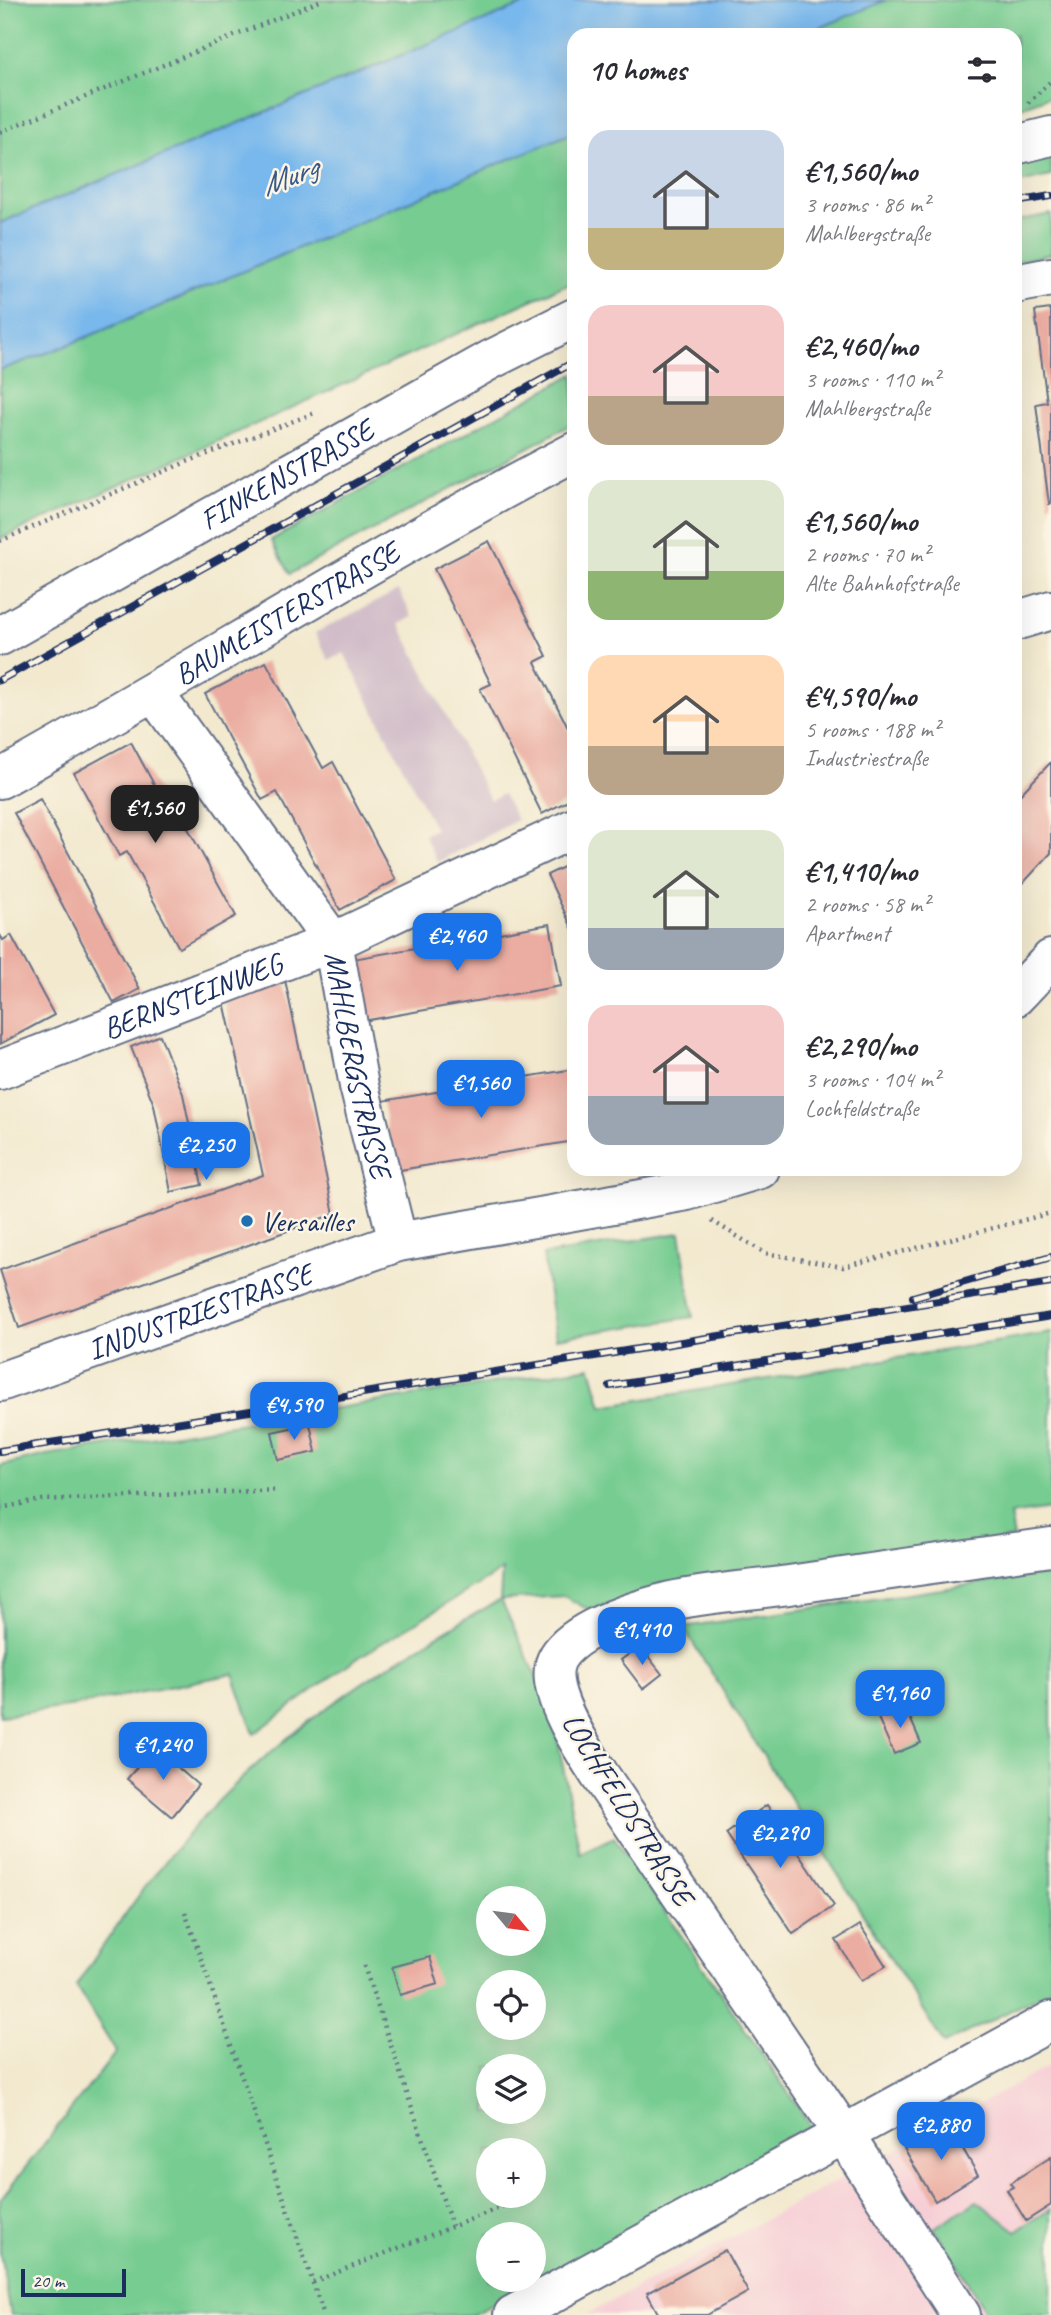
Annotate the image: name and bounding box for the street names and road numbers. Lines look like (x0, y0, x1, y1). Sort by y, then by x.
street label: FINKENSTRASSE (193, 409, 384, 538)
street label: BAUMEISTERSTRASSE (167, 531, 409, 694)
street label: BERNSTEINWEG (97, 943, 290, 1048)
street label: MAHLBERGSTRASSE (316, 949, 401, 1186)
street label: INDUSTRIESTRASSE (83, 1254, 321, 1369)
street label: LOCHFELDSTRASSE (554, 1706, 705, 1916)

